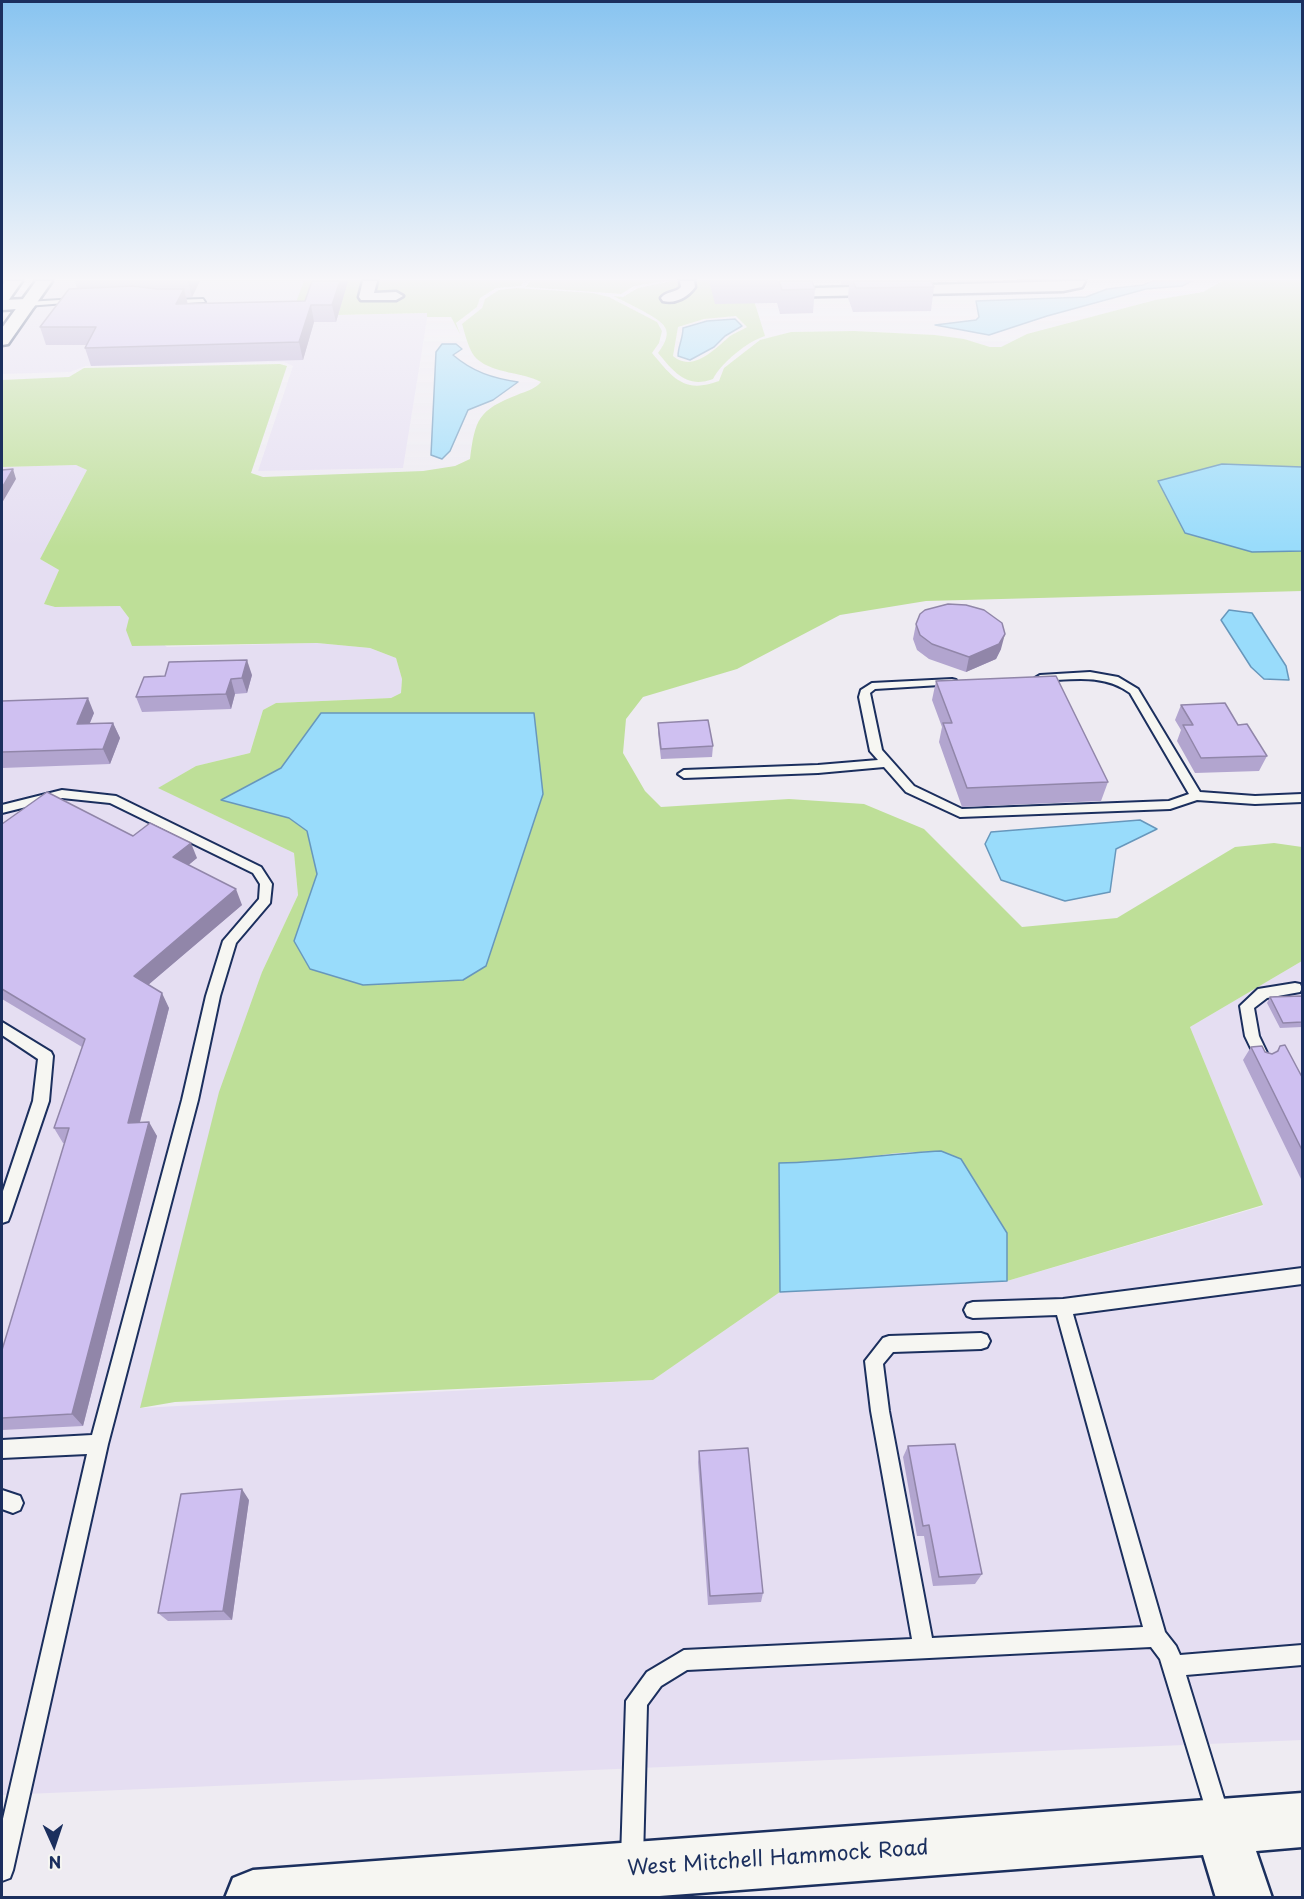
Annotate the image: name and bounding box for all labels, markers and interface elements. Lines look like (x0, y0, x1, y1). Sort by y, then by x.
north arrow (24, 1815, 84, 1875)
street label: West Mitchell Hammock Road (626, 1836, 930, 1882)
text: N (48, 1851, 62, 1875)

